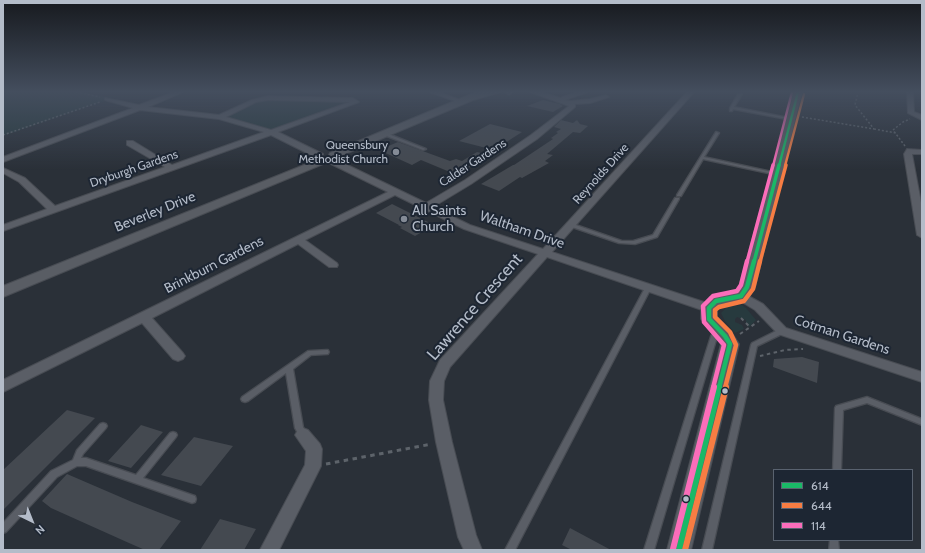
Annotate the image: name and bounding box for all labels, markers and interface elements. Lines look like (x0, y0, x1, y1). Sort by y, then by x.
street label: Calder Gardens (437, 136, 509, 190)
place label: Queensbury Methodist Church (298, 138, 388, 166)
street label: Reynolds Drive (570, 141, 632, 207)
street label: Dryburgh Gardens (88, 147, 180, 191)
marker: Queensbury Methodist Church (391, 147, 401, 157)
street label: Beverley Drive (112, 188, 198, 236)
place label: All Saints Church (412, 203, 466, 236)
street label: Waltham Drive (477, 208, 567, 252)
marker: All Saints Church (399, 214, 409, 224)
street label: Brinkburn Gardens (162, 233, 266, 297)
street label: Lawrence Crescent (423, 249, 527, 365)
street label: Cotman Gardens (792, 312, 892, 358)
unlabelled marker (720, 386, 730, 396)
legend (773, 469, 913, 541)
text: 614 (811, 478, 829, 493)
unlabelled marker (681, 494, 691, 504)
text: 644 (811, 498, 832, 513)
north arrow (12, 501, 52, 541)
text: 114 (811, 518, 826, 533)
text: N (33, 522, 48, 538)

